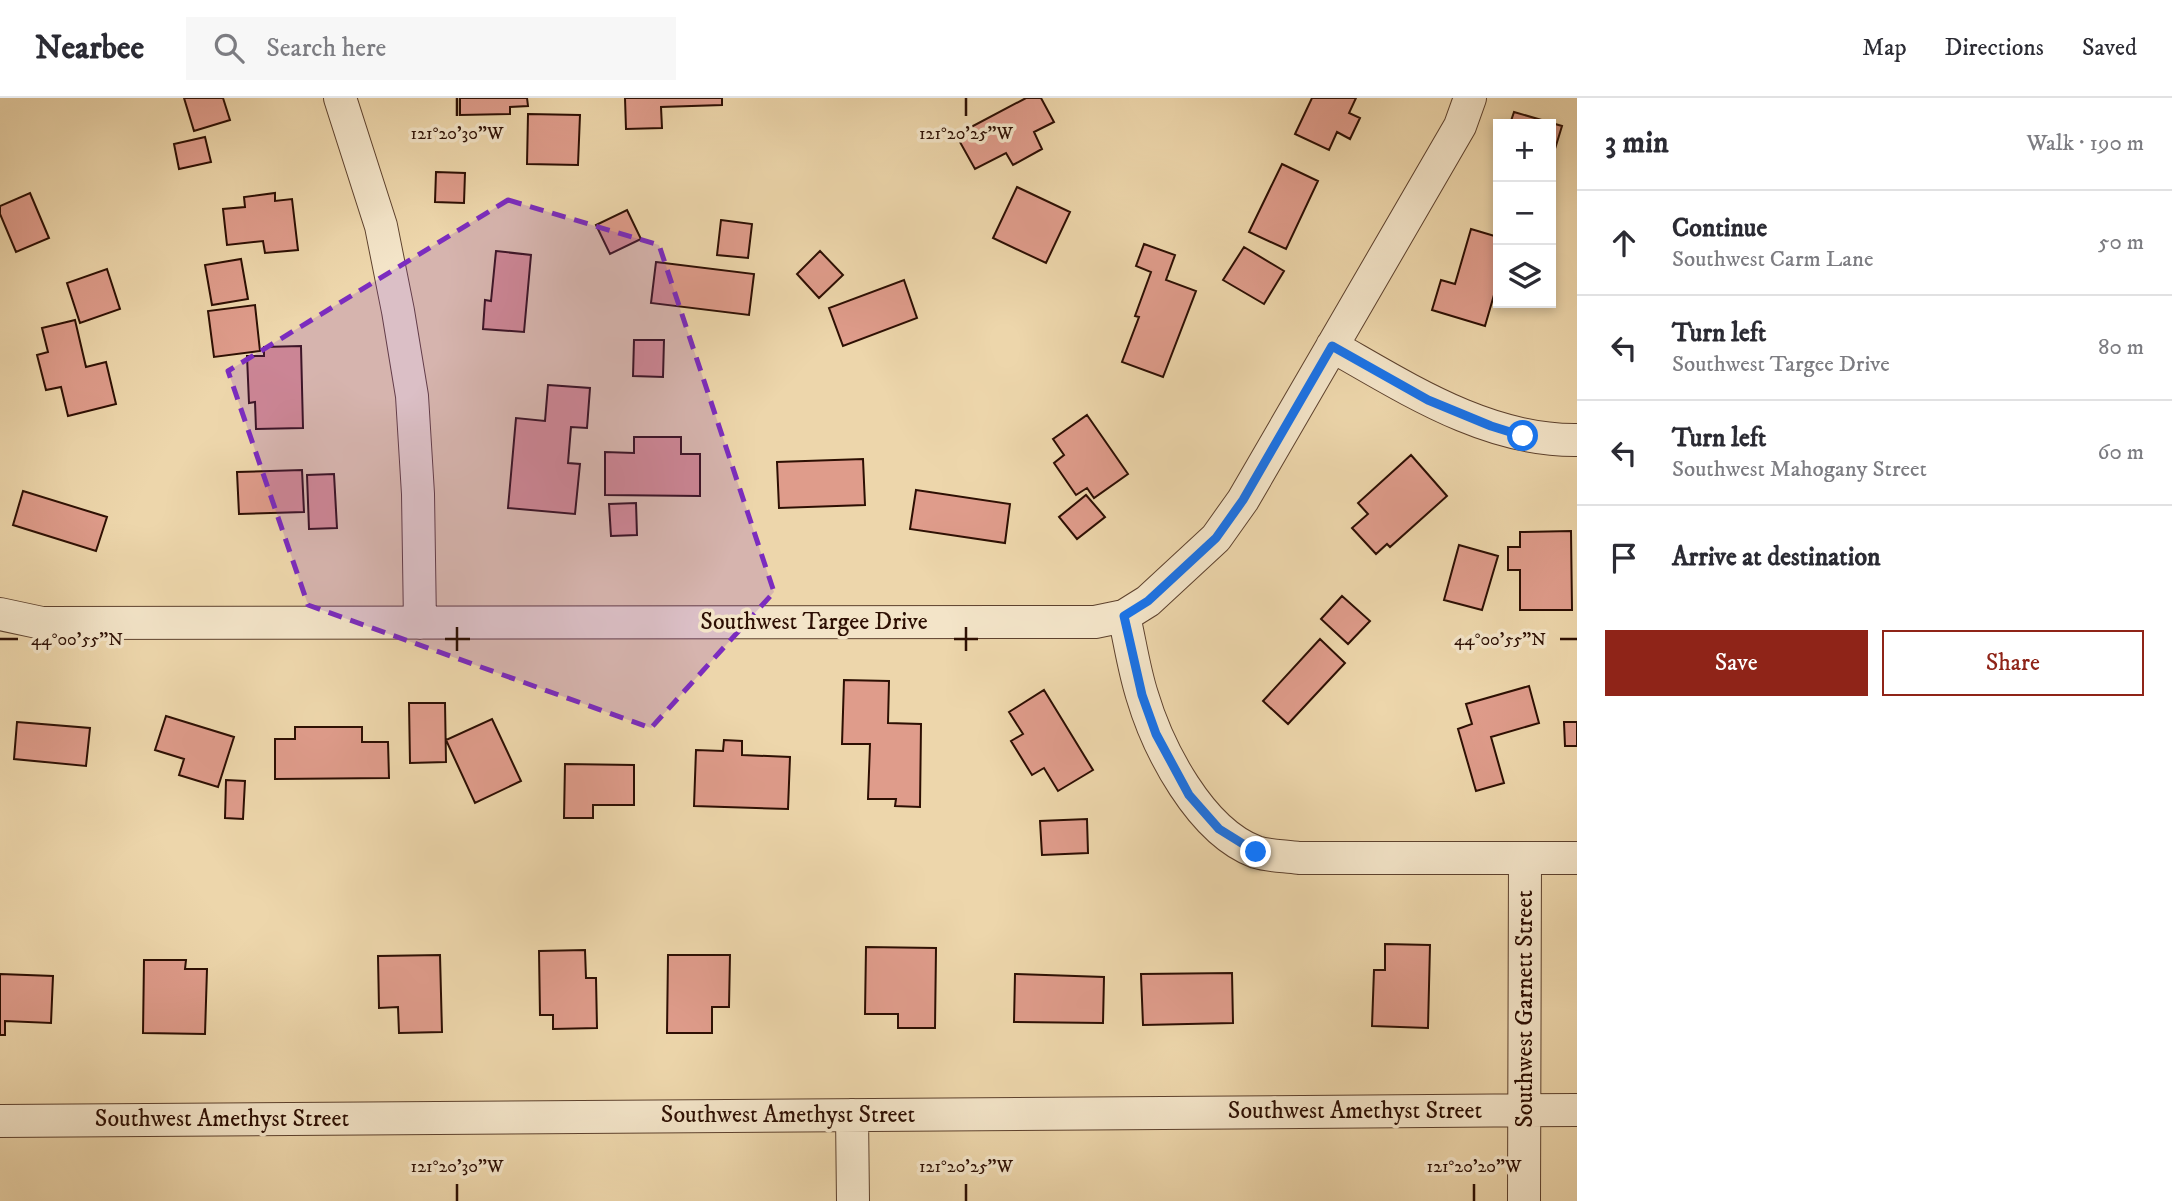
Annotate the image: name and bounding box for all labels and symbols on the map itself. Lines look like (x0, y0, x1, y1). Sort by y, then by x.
text: 121°20'30"W (411, 123, 504, 145)
text: 121°20'25"W (919, 123, 1014, 145)
route start (1507, 420, 1538, 451)
street label: Southwest Targee Drive (700, 607, 928, 637)
text: 44°00'55"N (31, 629, 123, 651)
text: 44°00'55"N (1454, 629, 1546, 651)
route end (1240, 836, 1271, 867)
street label: Southwest Garnett Street (1510, 890, 1540, 1128)
street label: Southwest Amethyst Street (1228, 1096, 1482, 1126)
street label: Southwest Amethyst Street (661, 1100, 915, 1130)
street label: Southwest Amethyst Street (95, 1104, 349, 1134)
text: 121°20'30"W (411, 1156, 504, 1178)
text: 121°20'25"W (919, 1156, 1014, 1178)
text: 121°20'20"W (1427, 1156, 1522, 1178)

